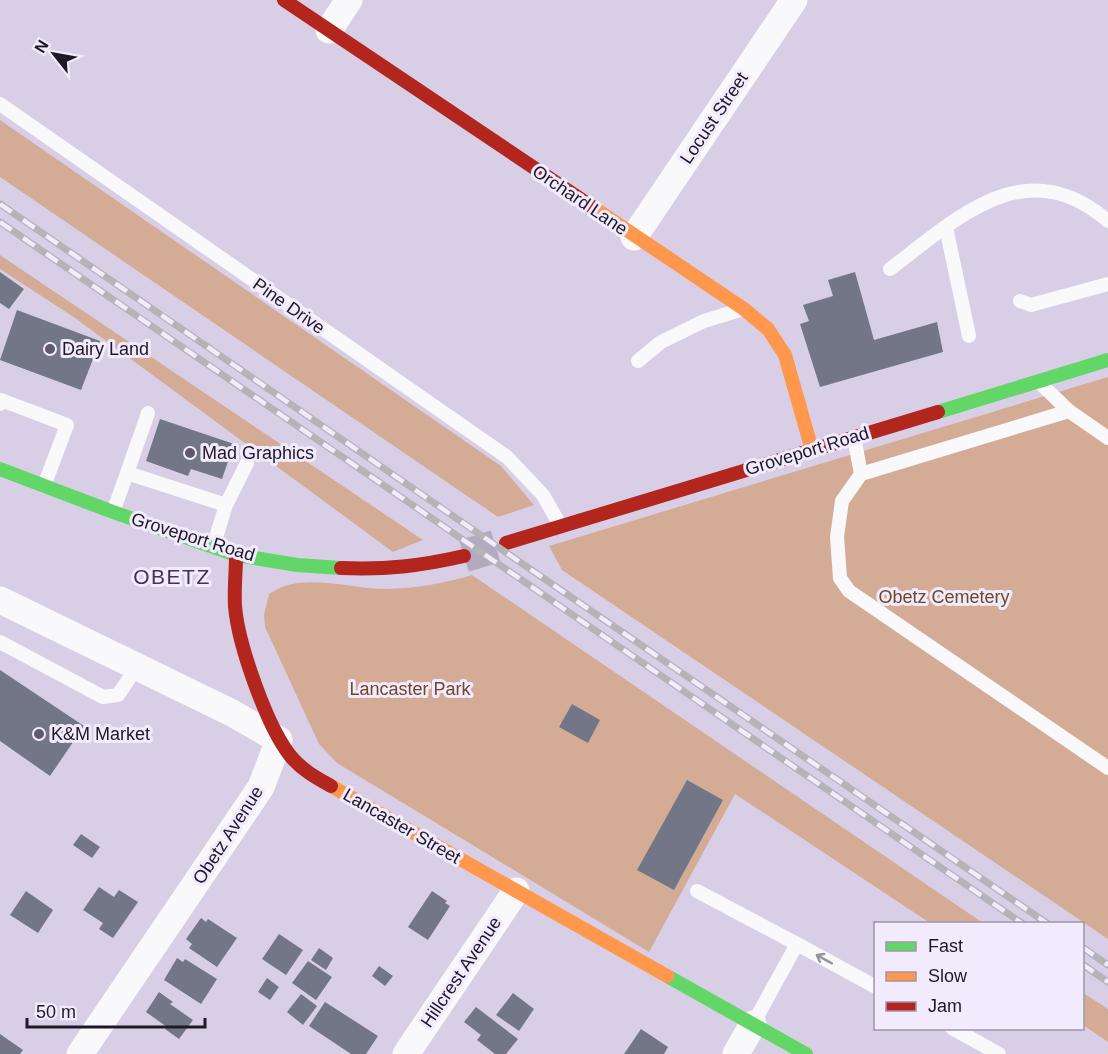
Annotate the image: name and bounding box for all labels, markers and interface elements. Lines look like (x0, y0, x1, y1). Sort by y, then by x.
north arrow (24, 24, 84, 84)
text: N (31, 37, 52, 56)
street label: Locust Street (676, 68, 752, 168)
street label: Orchard Lane (529, 161, 631, 239)
street label: Pine Drive (249, 274, 329, 338)
place label: Dairy Land (62, 339, 149, 359)
marker: Dairy Land (43, 342, 57, 356)
street label: Groveport Road (743, 423, 871, 479)
place label: Mad Graphics (202, 443, 314, 463)
marker: Mad Graphics (183, 446, 197, 460)
street label: Groveport Road (129, 509, 257, 565)
district label: OBETZ (133, 565, 211, 588)
park label: Obetz Cemetery (878, 587, 1010, 607)
park label: Lancaster Park (349, 679, 472, 699)
place label: K&M Market (51, 724, 150, 744)
marker: K&M Market (32, 727, 46, 741)
street label: Obetz Avenue (189, 782, 267, 888)
street label: Lancaster Street (340, 784, 464, 868)
street label: Hillcrest Avenue (417, 913, 505, 1031)
legend (874, 922, 1084, 1030)
text: Fast (928, 936, 963, 956)
one-way arrow (816, 953, 833, 965)
text: Slow (928, 966, 968, 986)
scale bar (27, 991, 206, 1029)
text: Jam (928, 996, 962, 1016)
text: 50 m (36, 1002, 76, 1022)

